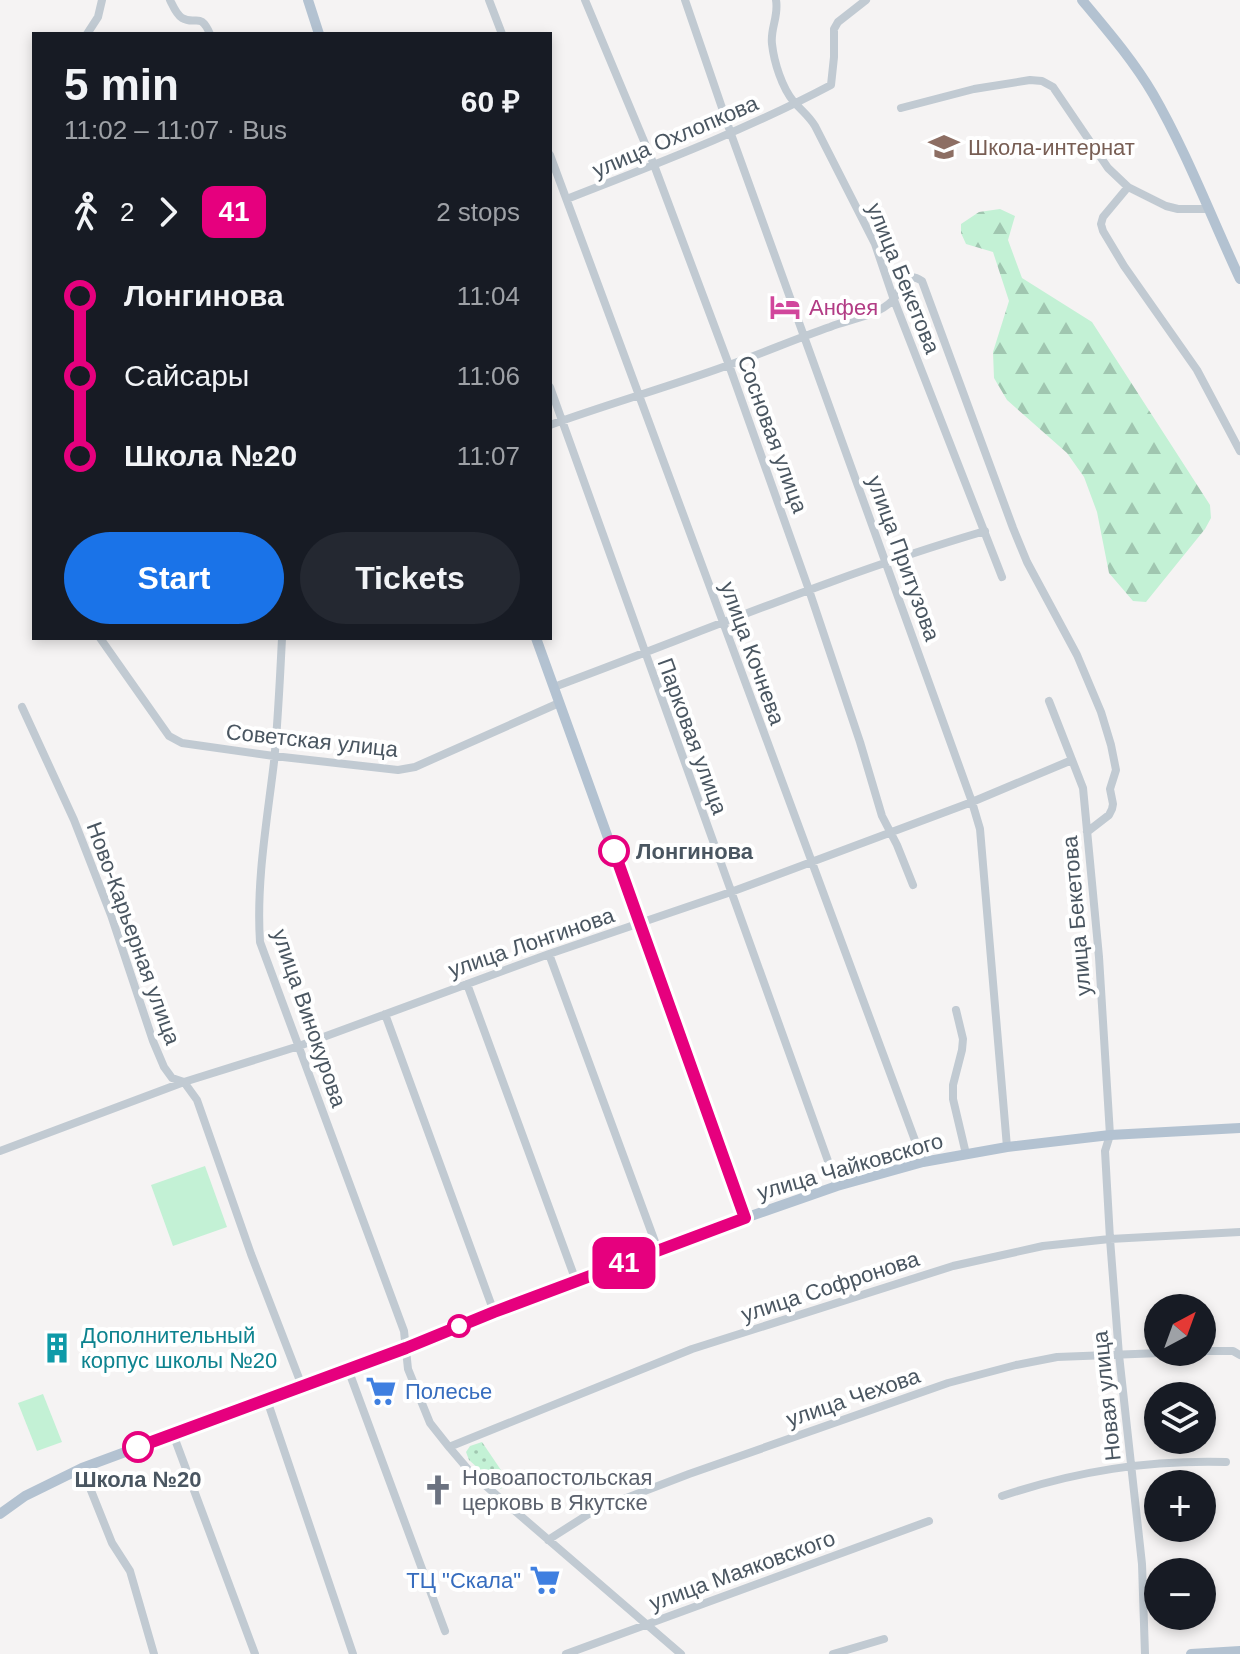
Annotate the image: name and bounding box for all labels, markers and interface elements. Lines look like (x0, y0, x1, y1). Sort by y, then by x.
text: 5 min (64, 60, 179, 109)
text: 60 ₽ (461, 85, 520, 118)
street label: улица Охлопкова (589, 90, 762, 183)
text: 11:02 – 11:07 · Bus (64, 115, 287, 145)
school or university icon: Школа-интернат (927, 130, 961, 164)
place label: Школа-интернат (968, 135, 1135, 160)
icon: walk (64, 190, 108, 234)
icon: forward (146, 190, 190, 234)
text: 41 (218, 196, 250, 227)
text: 2 (120, 197, 134, 227)
text: 2 stops (436, 197, 520, 227)
street label: улица Бекетова (862, 199, 945, 358)
text: Лонгинова (124, 279, 284, 312)
text: 11:04 (457, 281, 520, 311)
hotel icon: Анфея (768, 290, 802, 324)
place label: Анфея (809, 295, 878, 320)
street label: Сосновая улица (732, 352, 813, 517)
text: Сайсары (124, 359, 249, 392)
text: 11:06 (457, 361, 520, 391)
text: Школа №20 (124, 439, 297, 472)
text: 11:07 (457, 441, 520, 471)
street label: улица Притузова (862, 472, 945, 645)
button: Start (64, 532, 284, 624)
button: Tickets (300, 532, 520, 624)
street label: улица Кочнева (715, 578, 790, 729)
street label: Парковая улица (653, 655, 733, 818)
street label: Советская улица (225, 719, 400, 762)
street label: Ново-Карьерная улица (82, 818, 186, 1049)
street label: улица Бекетова (1057, 834, 1096, 997)
marker: Лонгинова (599, 836, 629, 866)
place label: Лонгинова (636, 839, 754, 864)
street label: улица Лонгинова (445, 902, 618, 983)
street label: улица Винокурова (267, 926, 352, 1111)
street label: улица Чайковского (754, 1128, 946, 1205)
line badge: 41 (588, 1237, 660, 1289)
street label: улица Софронова (738, 1246, 923, 1327)
text: 41 (608, 1247, 640, 1278)
north arrow (1144, 1294, 1216, 1366)
map controls (1144, 1294, 1216, 1630)
unlabelled marker (448, 1315, 470, 1337)
place label: Дополнительный корпус школы №20 (81, 1323, 277, 1373)
street label: Новая улица (1087, 1329, 1126, 1462)
building icon: Дополнительный корпус школы №20 (40, 1331, 74, 1365)
street label: улица Чехова (783, 1363, 924, 1432)
supermarket icon: Полесье (364, 1374, 398, 1408)
place label: Полесье (405, 1379, 492, 1404)
button: layers (1144, 1382, 1216, 1454)
marker: Школа №20 (123, 1432, 153, 1462)
place label: Новоапостольская церковь в Якутске (462, 1465, 652, 1515)
place label: Школа №20 (74, 1467, 202, 1492)
button: + (1144, 1470, 1216, 1542)
church icon: Новоапостольская церковь в Якутске (421, 1473, 455, 1507)
street label: улица Маяковского (646, 1525, 838, 1616)
button: − (1144, 1558, 1216, 1630)
supermarket icon: ТЦ "Скала" (528, 1563, 562, 1597)
place label: ТЦ "Скала" (406, 1568, 521, 1593)

